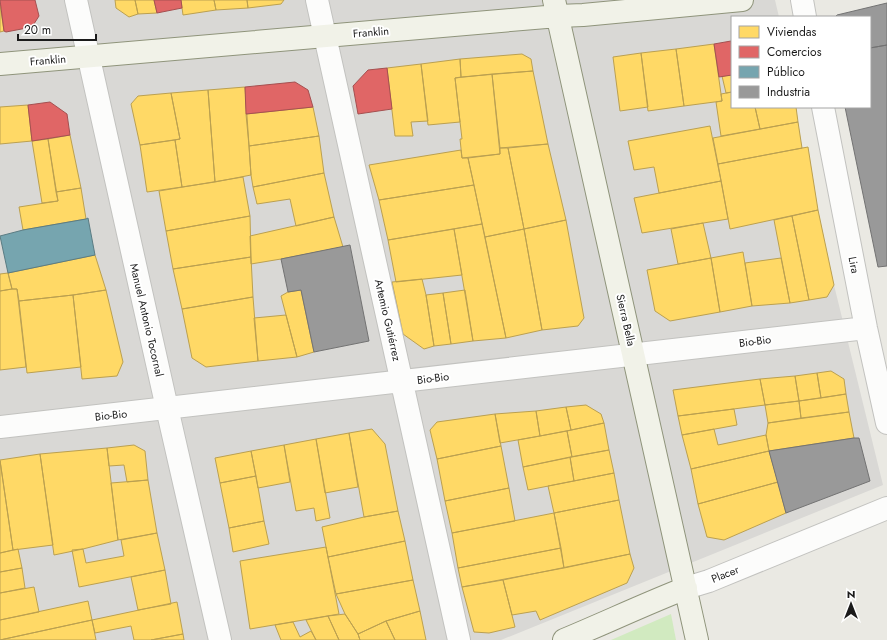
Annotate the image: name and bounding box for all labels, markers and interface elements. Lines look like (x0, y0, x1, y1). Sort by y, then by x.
scale bar (18, 16, 96, 42)
legend (731, 16, 871, 108)
text: 20 m (24, 21, 51, 39)
street label: Franklin (352, 22, 390, 42)
text: Viviendas (767, 23, 817, 41)
text: Comercios (767, 43, 822, 61)
street label: Franklin (29, 50, 67, 70)
text: Público (767, 63, 805, 81)
text: Industria (767, 83, 810, 101)
street label: Lira (845, 255, 863, 275)
street label: Manuel Antonio Tocornal (126, 262, 168, 378)
street label: Artemio Gutiérrez (371, 278, 405, 362)
street label: Sierra Bella (612, 292, 640, 348)
street label: Bio-Bio (738, 331, 772, 351)
street label: Bio-Bio (416, 368, 450, 388)
street label: Bio-Bio (94, 405, 128, 425)
street label: Placer (709, 561, 741, 587)
north arrow (831, 584, 871, 624)
text: N (847, 586, 855, 602)

